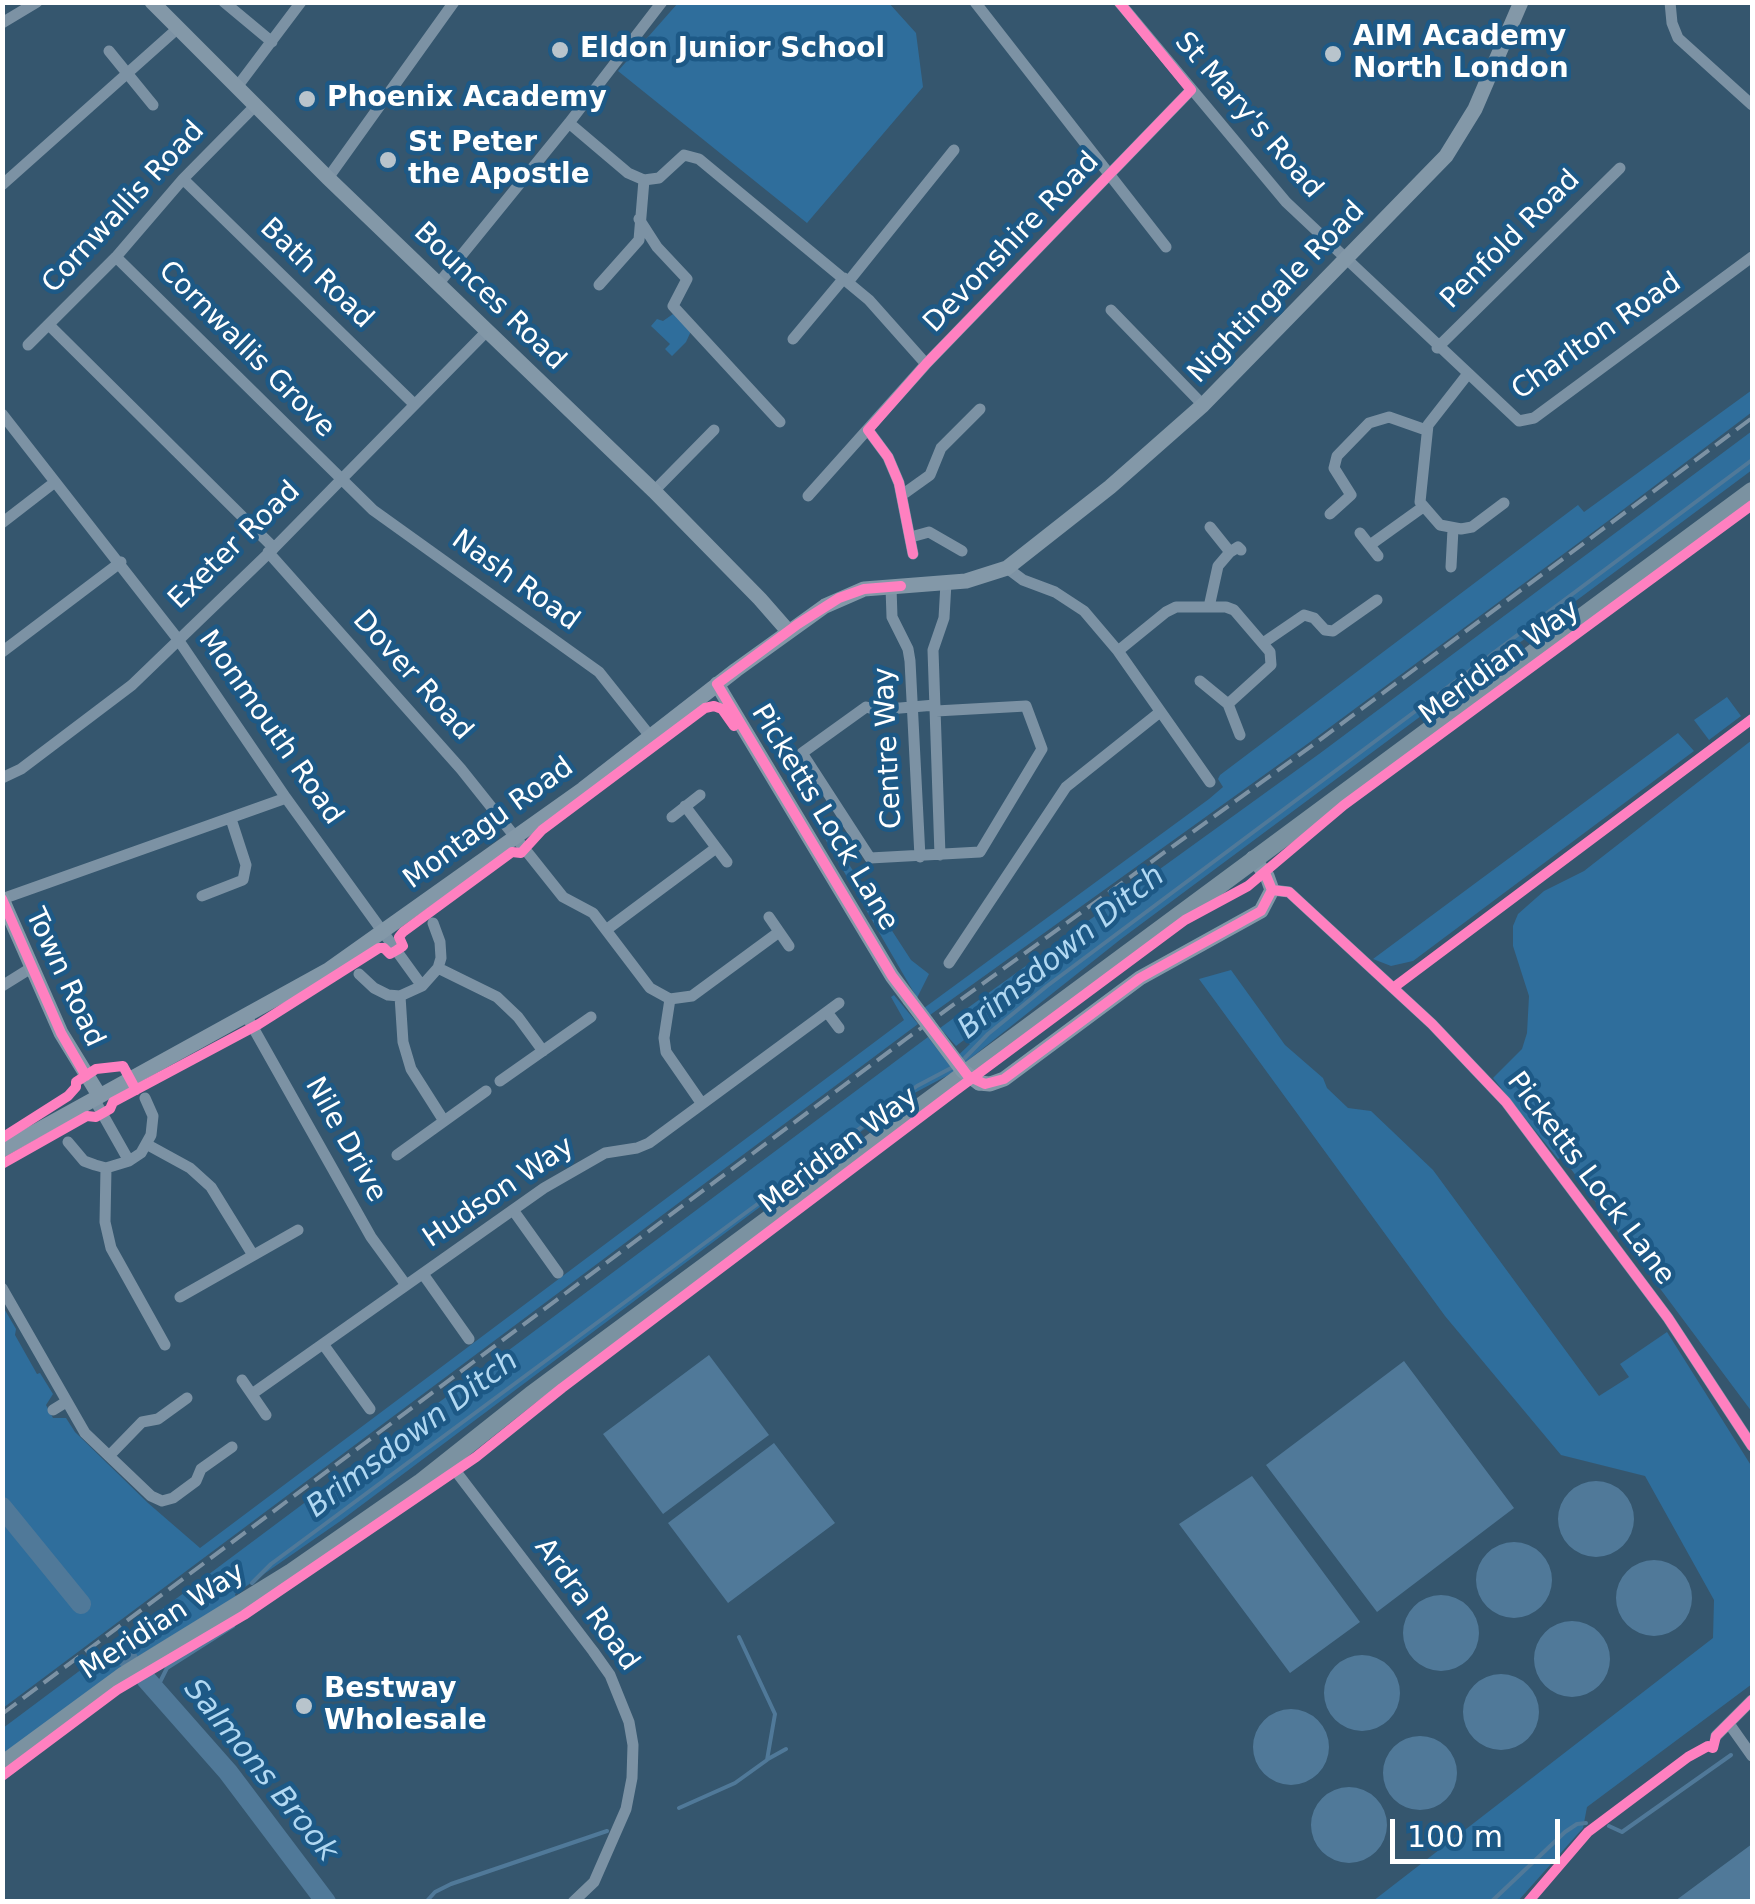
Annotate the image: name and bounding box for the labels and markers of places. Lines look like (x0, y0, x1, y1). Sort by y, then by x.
place label: AIM Academy North London (1353, 21, 1569, 87)
place label: Eldon Junior School (580, 33, 885, 67)
marker: Eldon Junior School (549, 39, 571, 61)
marker: AIM Academy North London (1322, 43, 1344, 65)
place label: Phoenix Academy (327, 82, 607, 116)
marker: Phoenix Academy (296, 88, 318, 110)
place label: St Peter the Apostle (408, 127, 590, 193)
marker: St Peter the Apostle (377, 149, 399, 171)
place label: Bestway Wholesale (324, 1673, 487, 1739)
marker: Bestway Wholesale (293, 1695, 315, 1717)

